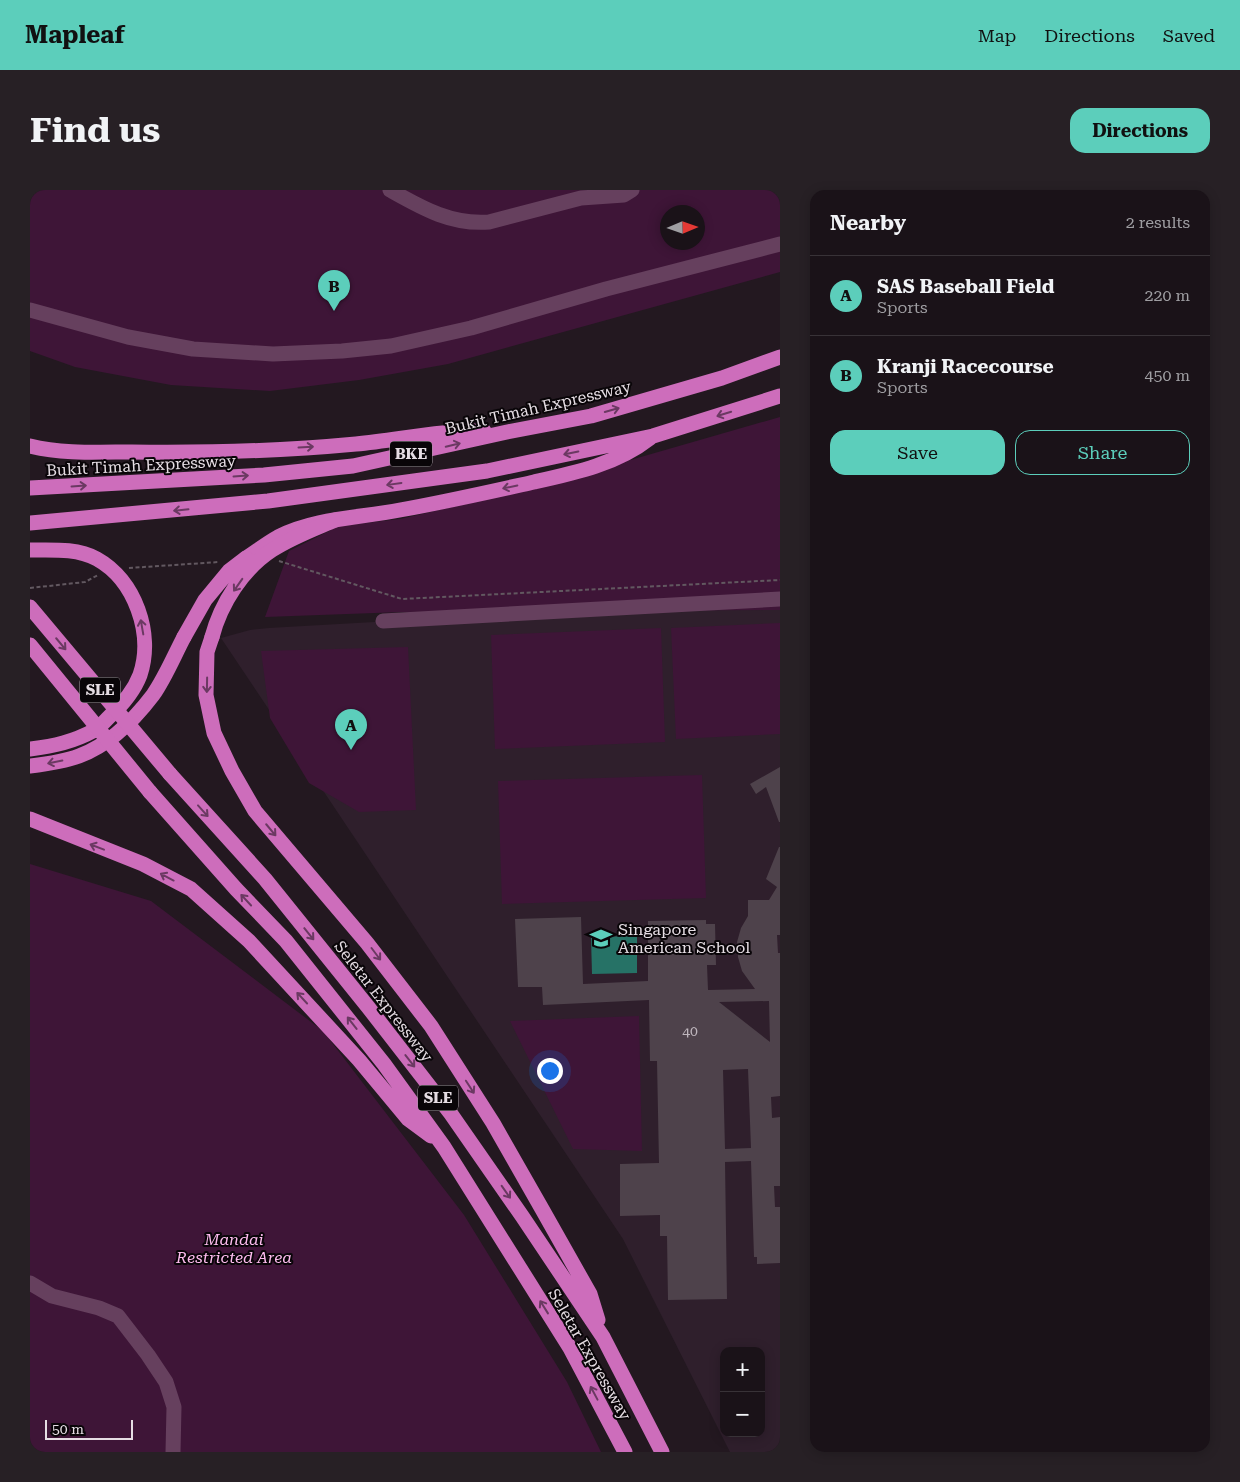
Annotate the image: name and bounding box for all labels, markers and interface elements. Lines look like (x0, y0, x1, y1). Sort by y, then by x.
text: Mapleaf (25, 21, 125, 49)
text: Map (978, 25, 1016, 46)
text: Directions (1044, 25, 1135, 46)
text: Saved (1163, 25, 1215, 46)
button: Directions (1070, 108, 1210, 153)
text: Find us (30, 110, 160, 151)
north arrow (660, 205, 705, 250)
text: Nearby (830, 211, 906, 235)
text: 2 results (1126, 213, 1190, 232)
pin: B (318, 270, 350, 311)
text: SAS Baseball Field (877, 275, 1054, 298)
text: A (840, 286, 852, 305)
text: 220 m (1144, 286, 1190, 305)
text: Sports (877, 298, 928, 317)
text: Kranji Racecourse (877, 355, 1054, 378)
text: B (840, 366, 852, 385)
text: 450 m (1144, 366, 1190, 385)
street label: Bukit Timah Expressway (443, 377, 633, 438)
text: Sports (877, 378, 928, 397)
one-way arrow (603, 404, 619, 414)
one-way arrow (716, 409, 732, 419)
button: Save (830, 430, 1005, 475)
button: Share (1015, 430, 1190, 475)
one-way arrow (445, 440, 461, 449)
road number: BKE (390, 442, 432, 466)
one-way arrow (297, 443, 313, 452)
one-way arrow (564, 449, 580, 458)
street label: Bukit Timah Expressway (46, 451, 237, 480)
one-way arrow (233, 472, 249, 481)
one-way arrow (386, 479, 402, 489)
one-way arrow (70, 482, 86, 491)
one-way arrow (503, 483, 519, 492)
one-way arrow (173, 505, 189, 515)
one-way arrow (233, 577, 243, 591)
one-way arrow (137, 620, 147, 636)
one-way arrow (56, 637, 67, 650)
one-way arrow (202, 676, 211, 692)
road number: SLE (80, 678, 120, 702)
pin: A (335, 709, 367, 750)
one-way arrow (48, 758, 64, 767)
one-way arrow (197, 804, 208, 817)
one-way arrow (266, 823, 277, 836)
one-way arrow (90, 841, 105, 851)
one-way arrow (159, 872, 174, 882)
one-way arrow (240, 893, 252, 906)
place label: Singapore American School (618, 920, 750, 957)
school or university icon: Singapore American School (588, 925, 614, 951)
one-way arrow (303, 927, 314, 940)
street label: Seletar Expressway (330, 937, 437, 1066)
one-way arrow (371, 947, 381, 961)
one-way arrow (296, 992, 308, 1005)
one-way arrow (347, 1016, 357, 1030)
house number: 40 (682, 1023, 698, 1039)
one-way arrow (404, 1054, 415, 1067)
your location (537, 1058, 563, 1084)
one-way arrow (464, 1080, 475, 1094)
road number: SLE (418, 1086, 458, 1110)
one-way arrow (501, 1185, 511, 1199)
park label: Mandai Restricted Area (175, 1230, 292, 1267)
street label: Seletar Expressway (544, 1285, 635, 1424)
one-way arrow (539, 1301, 549, 1315)
map controls (720, 1347, 765, 1437)
button: + (720, 1347, 765, 1392)
one-way arrow (589, 1386, 598, 1401)
button: − (720, 1392, 765, 1437)
scale bar (45, 1417, 132, 1440)
text: 50 m (52, 1421, 84, 1437)

